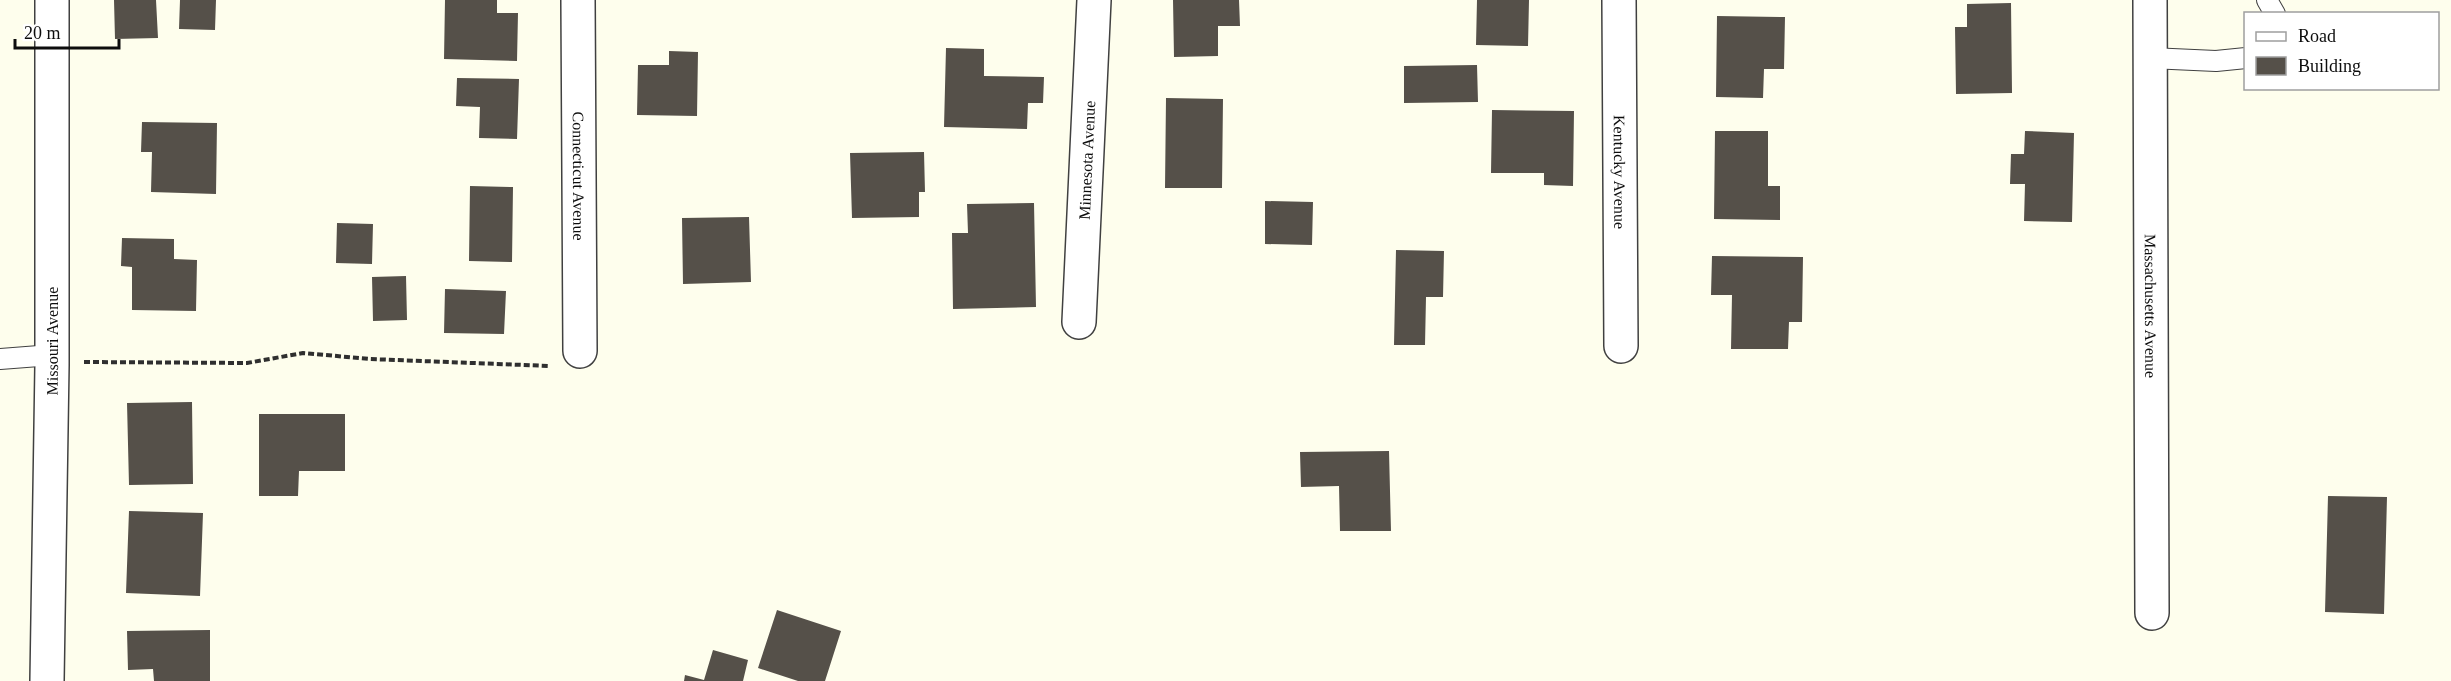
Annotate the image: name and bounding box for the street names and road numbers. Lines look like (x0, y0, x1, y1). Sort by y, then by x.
street label: Minnesota Avenue (1075, 100, 1098, 220)
street label: Connecticut Avenue (570, 111, 588, 241)
street label: Kentucky Avenue (1610, 115, 1629, 229)
street label: Massachusetts Avenue (2142, 234, 2160, 378)
street label: Missouri Avenue (43, 287, 61, 395)

